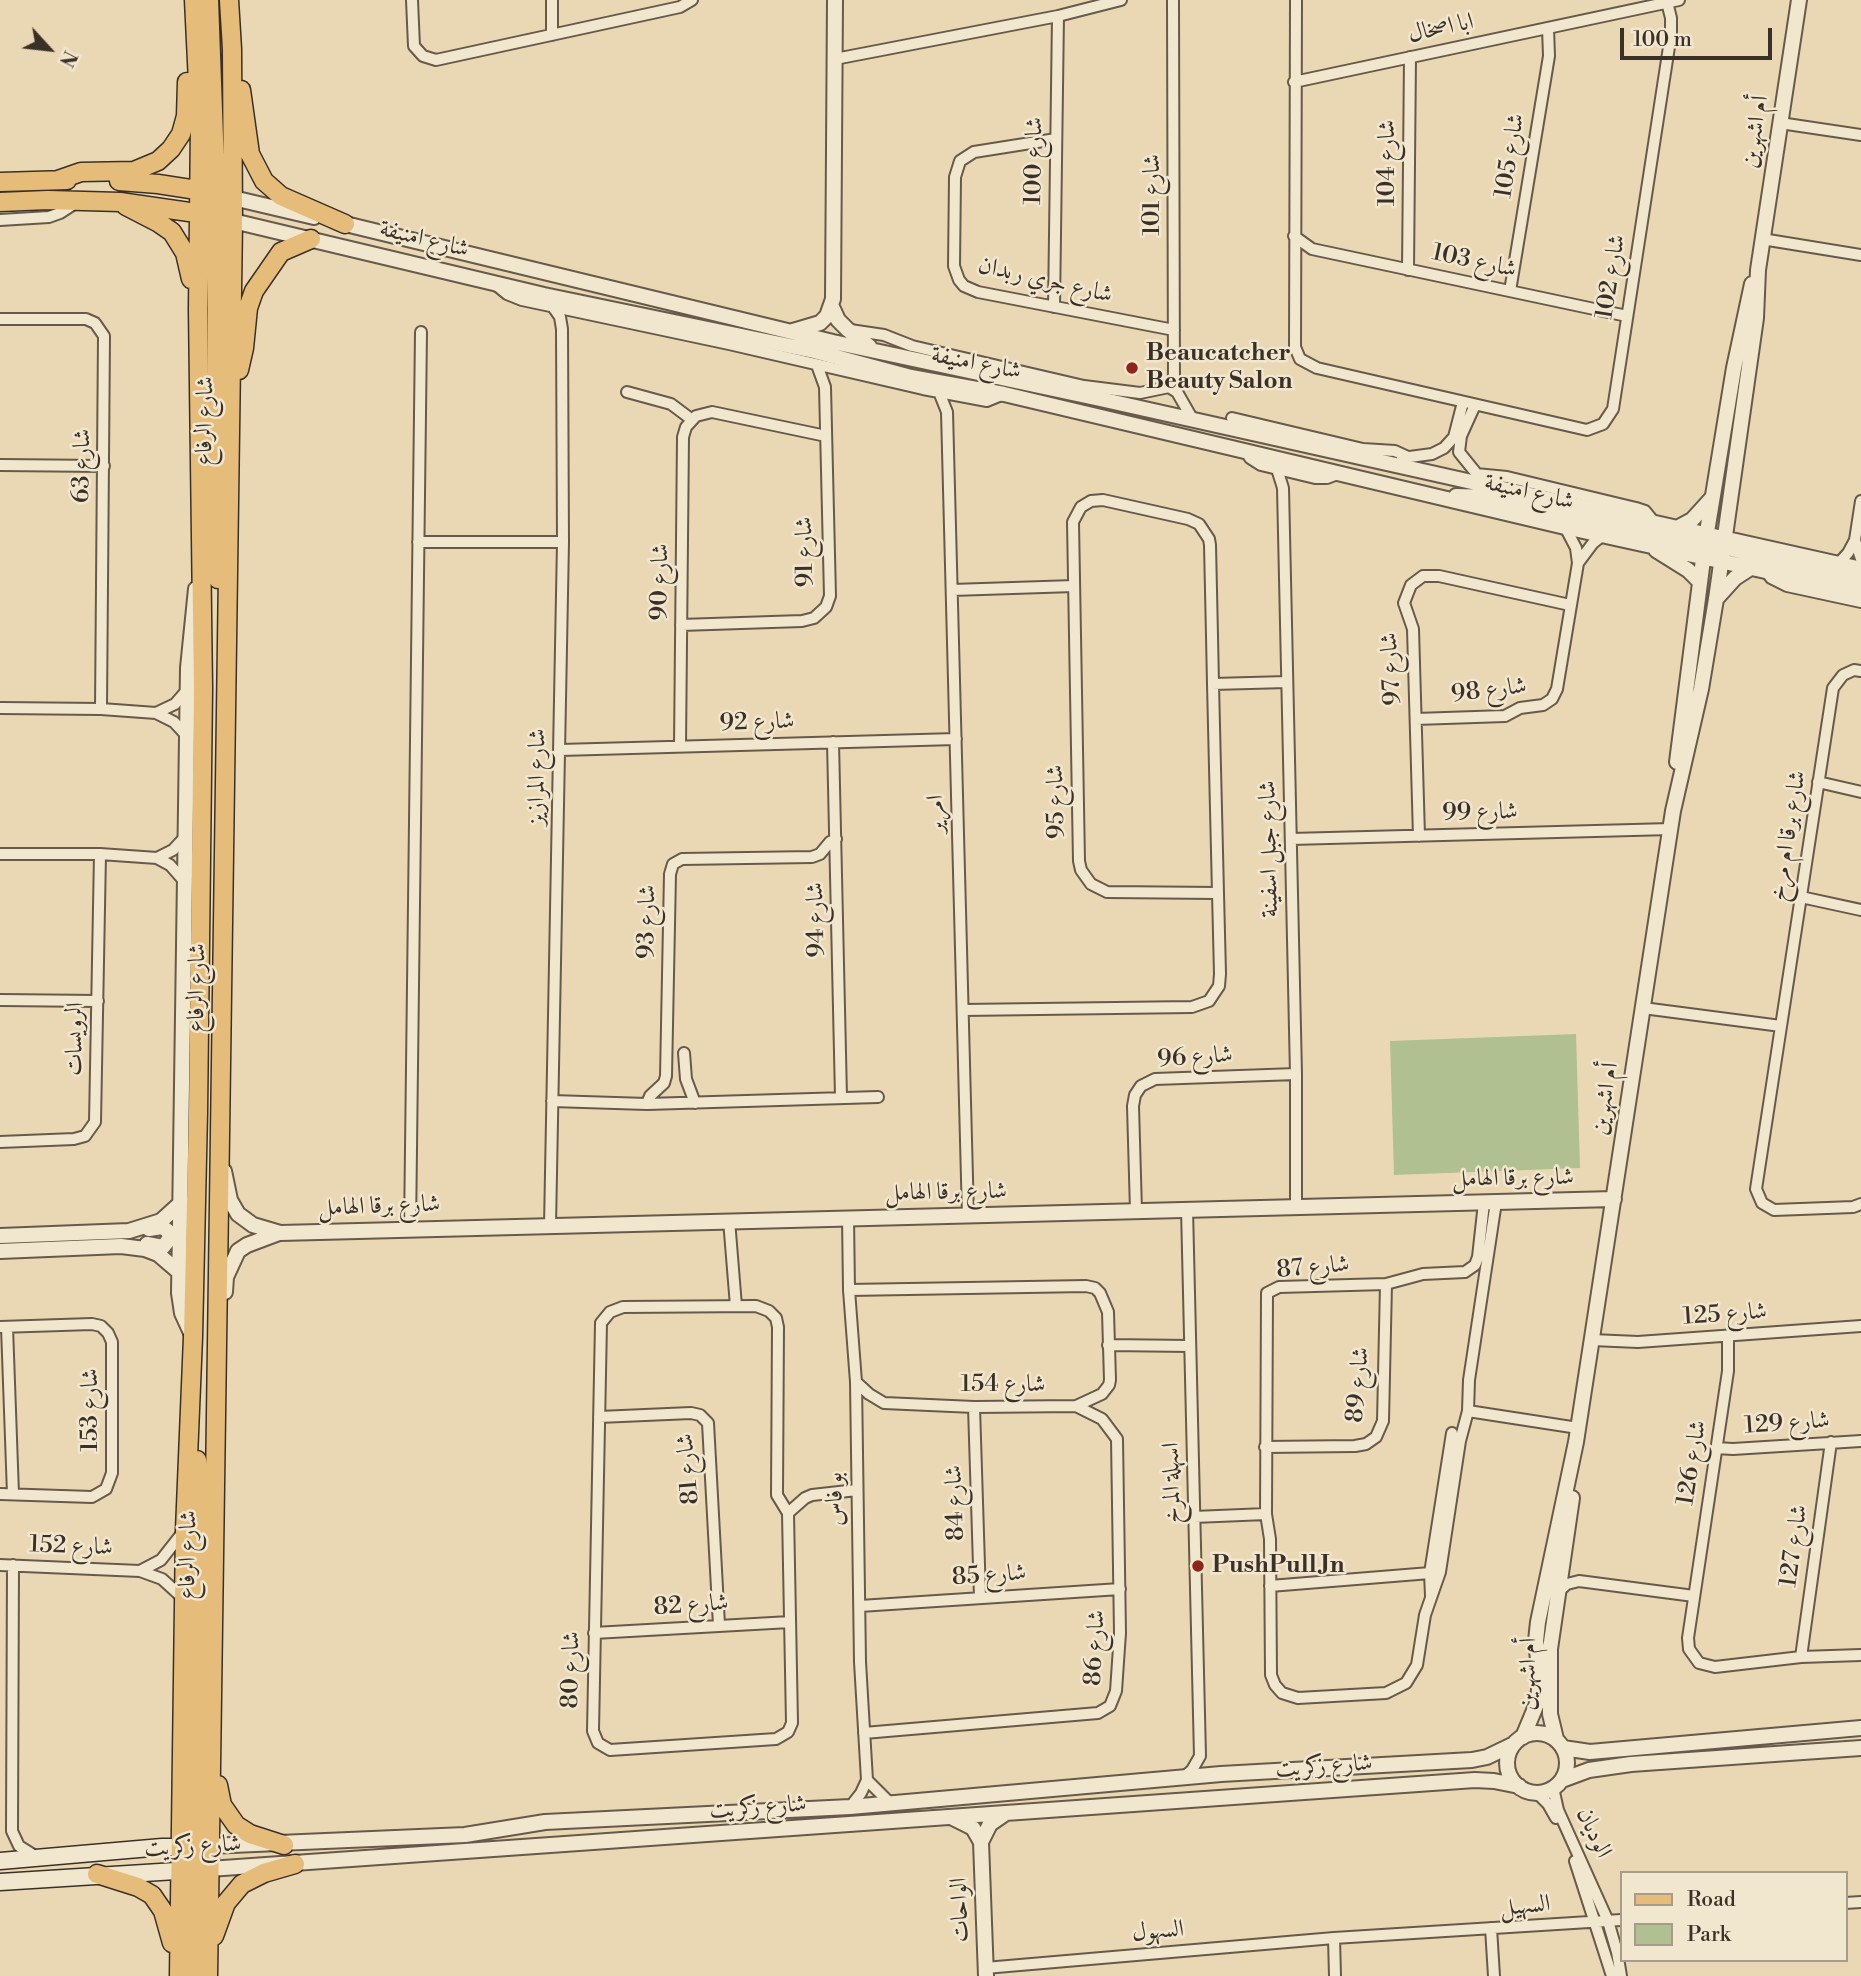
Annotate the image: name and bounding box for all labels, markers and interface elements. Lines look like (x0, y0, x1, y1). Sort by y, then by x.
street label: ابا اصخال (1406, 8, 1476, 50)
north arrow (14, 14, 84, 84)
scale bar (1623, 14, 1775, 58)
text: 100 m (1633, 27, 1692, 53)
text: N (54, 46, 82, 71)
street label: أم اشهرين (1736, 94, 1776, 170)
street label: شارع 105 (1490, 112, 1532, 200)
street label: شارع 100 (1020, 117, 1050, 205)
street label: شارع 104 (1374, 120, 1402, 206)
street label: شارع 101 (1139, 154, 1167, 236)
street label: شارع امنيفة (376, 215, 472, 265)
street label: شارع 102 (1591, 233, 1633, 321)
street label: شارع 103 (1429, 239, 1519, 285)
street label: شارع جري ربدان (975, 252, 1115, 310)
place label: Beaucatcher Beauty Salon (1146, 340, 1292, 396)
street label: شارع امنيفة (929, 341, 1023, 387)
marker: Beaucatcher Beauty Salon (1124, 360, 1140, 376)
street label: شارع الرفاع (191, 376, 221, 466)
street label: شارع 63 (68, 429, 98, 503)
street label: شارع امنيفة (1481, 469, 1577, 517)
street label: شارع 91 (791, 516, 821, 588)
street label: شارع 90 (646, 543, 676, 621)
street label: شارع 97 (1376, 632, 1408, 706)
street label: شارع 98 (1450, 672, 1528, 710)
street label: شارع 92 (719, 707, 795, 739)
street label: شارع المرازيز (523, 728, 553, 826)
street label: شارع 95 (1042, 765, 1072, 839)
street label: شارع برقا ام مرخ (1764, 769, 1814, 903)
street label: شارع جبل اسفينة (1254, 780, 1286, 918)
street label: امرير (922, 795, 952, 833)
street label: شارع 99 (1442, 798, 1518, 828)
street label: شارع 94 (802, 882, 832, 958)
street label: شارع 93 (633, 885, 663, 959)
street label: شارع الرفاع (183, 943, 213, 1033)
street label: الرويسات (61, 1002, 91, 1076)
street label: شارع 96 (1156, 1041, 1234, 1075)
street label: أم اشهرين (1586, 1061, 1626, 1137)
street label: شارع برقا الهامل (1452, 1164, 1574, 1194)
street label: شارع برقا الهامل (885, 1178, 1007, 1208)
street label: شارع برقا الهامل (317, 1190, 441, 1224)
street label: شارع 87 (1275, 1250, 1351, 1286)
street label: شارع 125 (1682, 1298, 1768, 1332)
street label: شارع 89 (1341, 1346, 1377, 1424)
street label: شارع 153 (77, 1368, 105, 1452)
street label: شارع 154 (961, 1371, 1045, 1399)
street label: شارع 129 (1743, 1407, 1831, 1441)
street label: شارع 126 (1672, 1418, 1714, 1508)
street label: شارع 81 (672, 1432, 706, 1506)
street label: اسهلة المرخ (1158, 1442, 1188, 1524)
street label: شارع 84 (940, 1465, 972, 1541)
street label: بو فاس (821, 1472, 851, 1526)
street label: شارع 127 (1775, 1503, 1815, 1589)
street label: شارع الرفاع (174, 1510, 204, 1600)
street label: شارع 152 (29, 1531, 113, 1563)
place label: PushPull Jn (1212, 1552, 1344, 1580)
marker: PushPull Jn (1190, 1558, 1206, 1574)
street label: شارع 85 (951, 1559, 1027, 1593)
street label: شارع 82 (653, 1589, 729, 1623)
street label: شارع 86 (1080, 1609, 1112, 1687)
street label: شارع 80 (557, 1631, 587, 1709)
street label: أم اشهرين (1514, 1637, 1544, 1711)
street label: شارع زكريت (1275, 1749, 1373, 1785)
street label: شارع زكريت (709, 1790, 807, 1826)
street label: الوديان (1569, 1803, 1617, 1863)
street label: شارع زكريت (144, 1830, 242, 1864)
legend (1619, 1871, 1847, 1962)
street label: الواحات (945, 1877, 977, 1943)
text: Road (1687, 1887, 1736, 1913)
street label: السهيل (1498, 1890, 1552, 1924)
street label: السهول (1131, 1915, 1185, 1949)
text: Park (1687, 1922, 1731, 1948)

